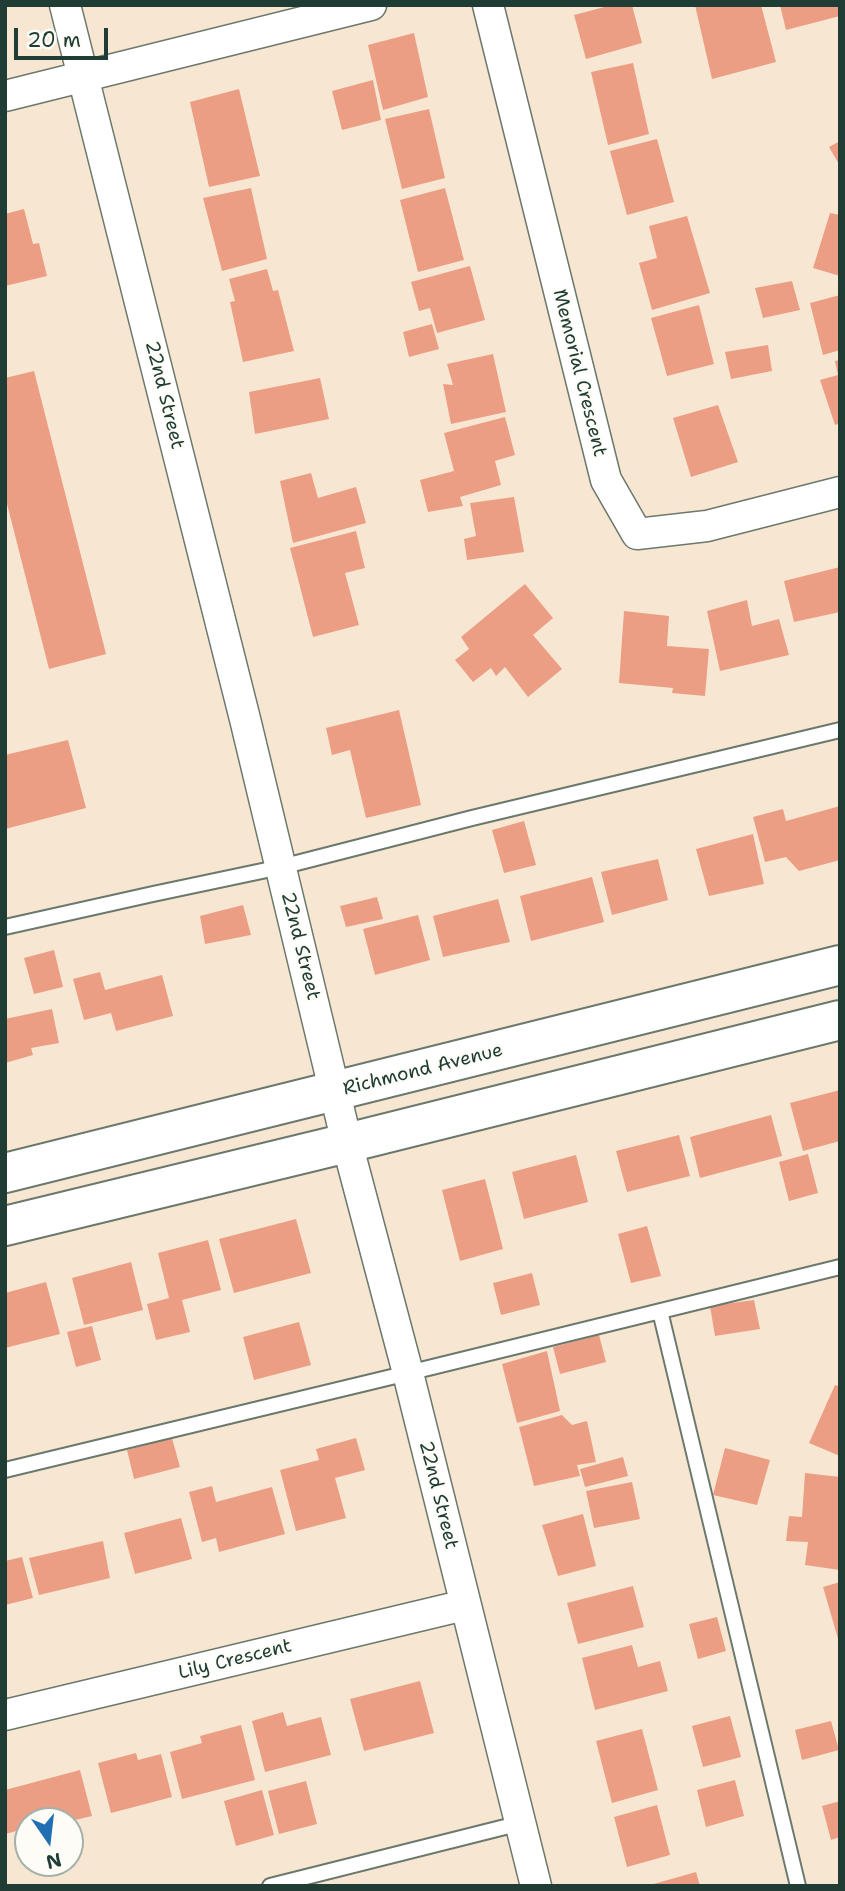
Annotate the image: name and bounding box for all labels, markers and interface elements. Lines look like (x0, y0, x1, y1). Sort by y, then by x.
scale bar (18, 14, 112, 58)
text: 20 m (27, 26, 81, 54)
street label: Memorial Crescent (547, 287, 611, 459)
street label: 22nd Street (140, 338, 188, 452)
street label: 22nd Street (276, 889, 324, 1003)
street label: Richmond Avenue (341, 1039, 505, 1101)
street label: 22nd Street (414, 1438, 462, 1552)
street label: Lily Crescent (176, 1635, 294, 1685)
north arrow (14, 1807, 84, 1877)
text: N (43, 1847, 64, 1875)

